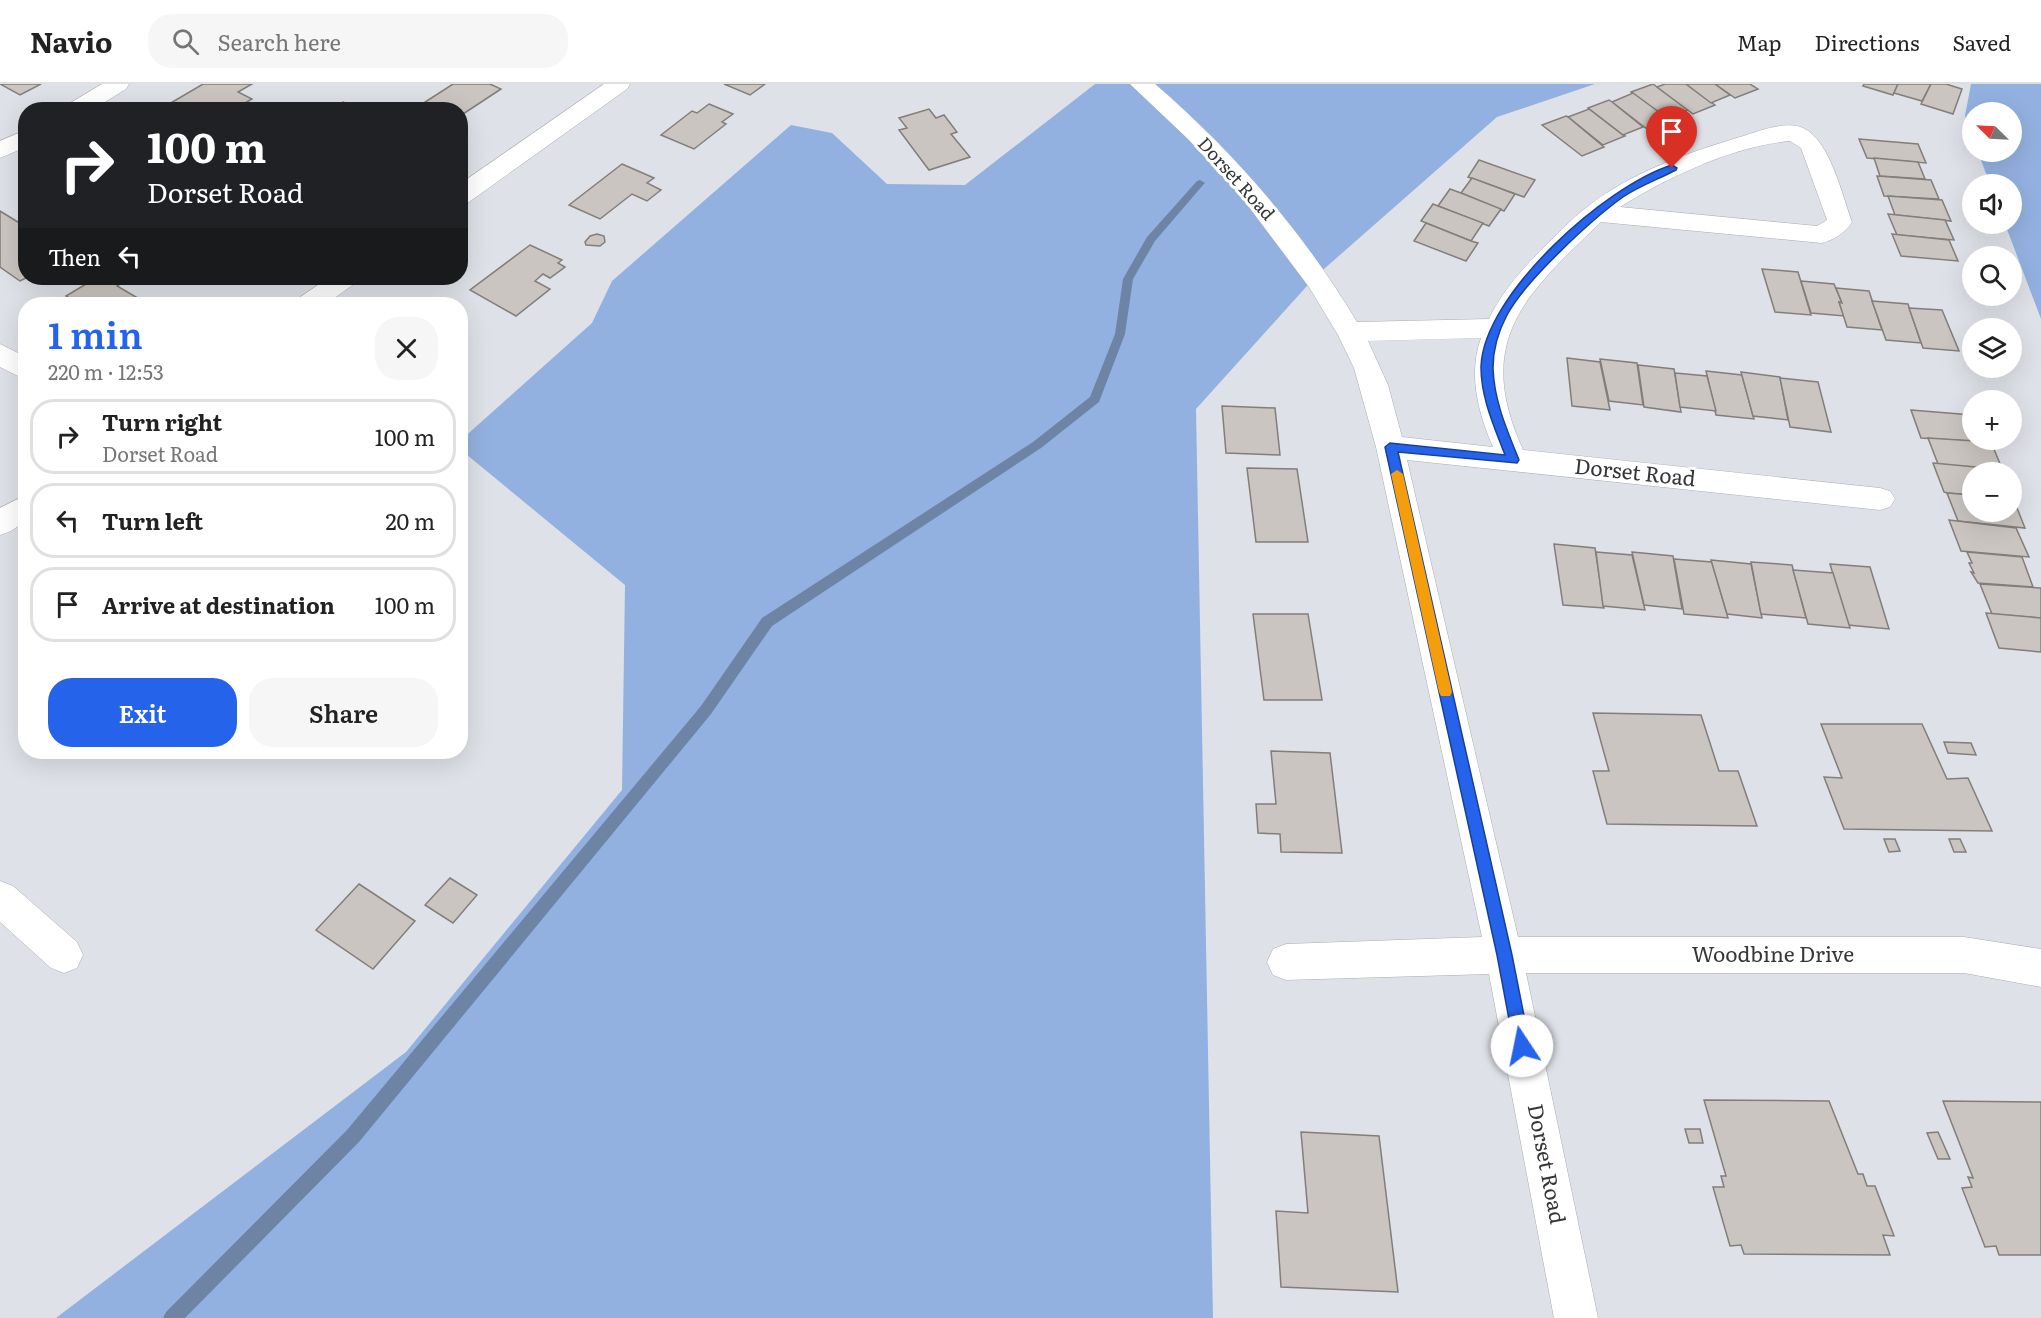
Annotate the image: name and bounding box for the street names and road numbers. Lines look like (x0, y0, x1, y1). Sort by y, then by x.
street label: Dorset Road (1192, 130, 1282, 226)
street label: Dorset Road (1573, 449, 1698, 492)
street label: Woodbine Drive (1692, 937, 1854, 968)
street label: Dorset Road (1522, 1101, 1575, 1226)

